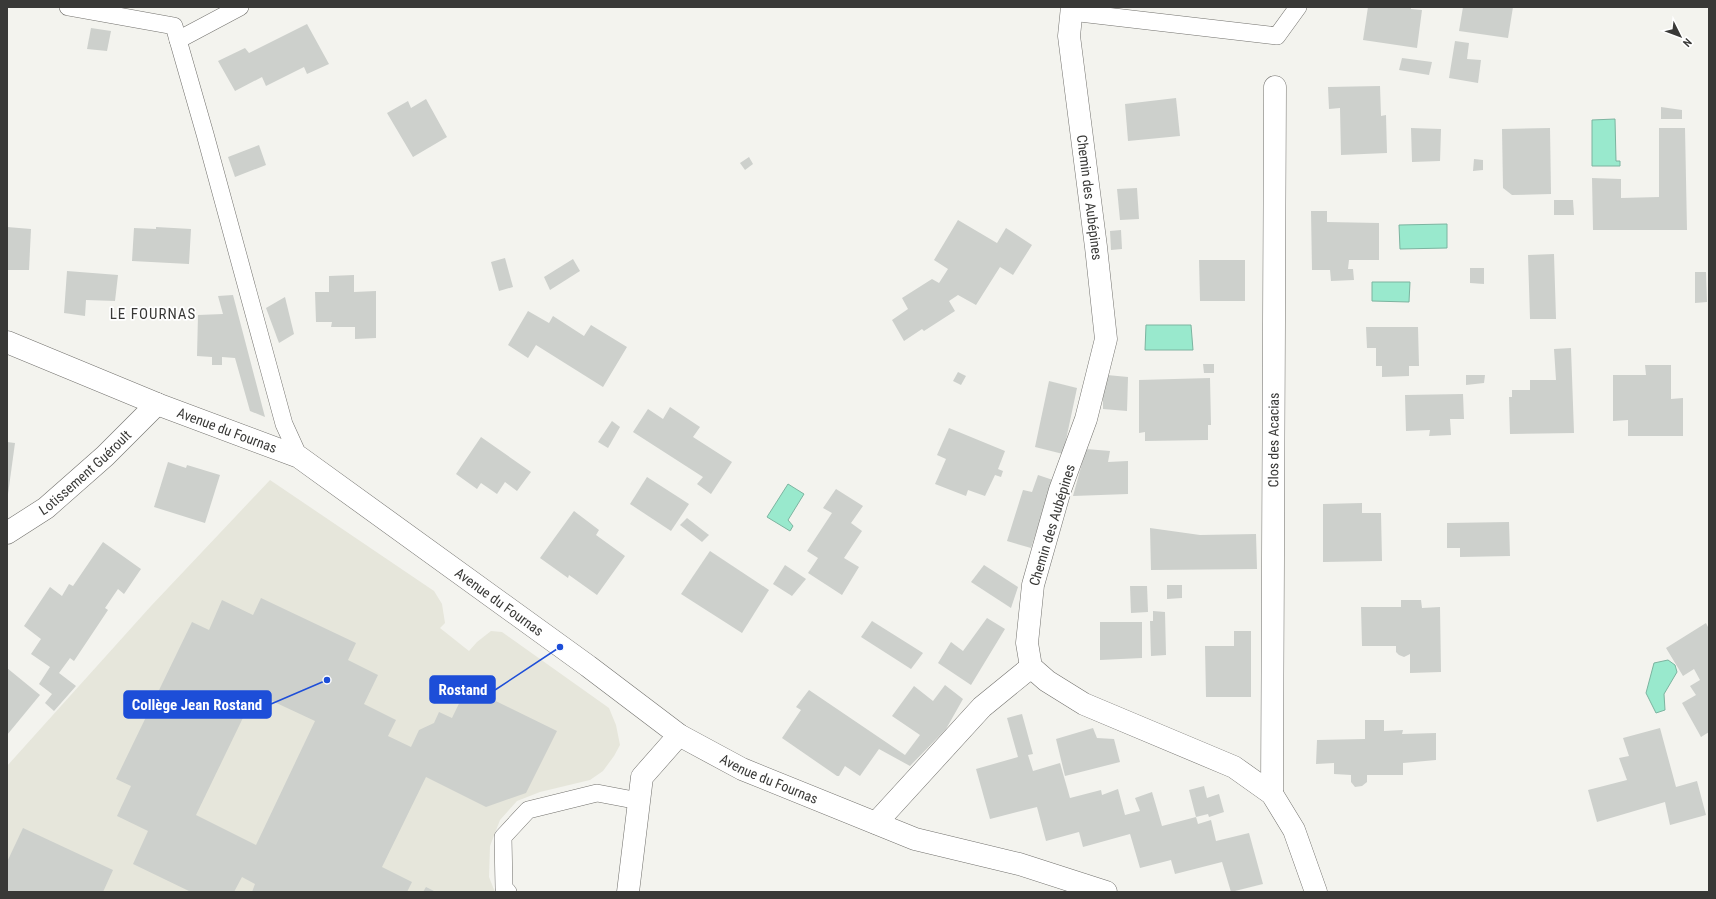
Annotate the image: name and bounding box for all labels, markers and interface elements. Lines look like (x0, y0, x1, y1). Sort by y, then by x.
north arrow (1660, 16, 1700, 56)
text: N (1680, 35, 1694, 49)
street label: Chemin des Aubépines (1074, 134, 1105, 261)
district label: LE FOURNAS (110, 305, 196, 323)
street label: Clos des Acacias (1265, 392, 1282, 488)
street label: Avenue du Fournas (175, 404, 279, 456)
street label: Lotissement Guéroult (36, 427, 134, 518)
street label: Chemin des Aubépines (1026, 462, 1078, 588)
street label: Avenue du Fournas (452, 565, 547, 639)
callout: Rostand (430, 676, 495, 703)
text: Rostand (438, 681, 488, 699)
callout: Collège Jean Rostand (124, 691, 271, 718)
text: Collège Jean Rostand (132, 696, 262, 714)
street label: Avenue du Fournas (717, 751, 820, 807)

